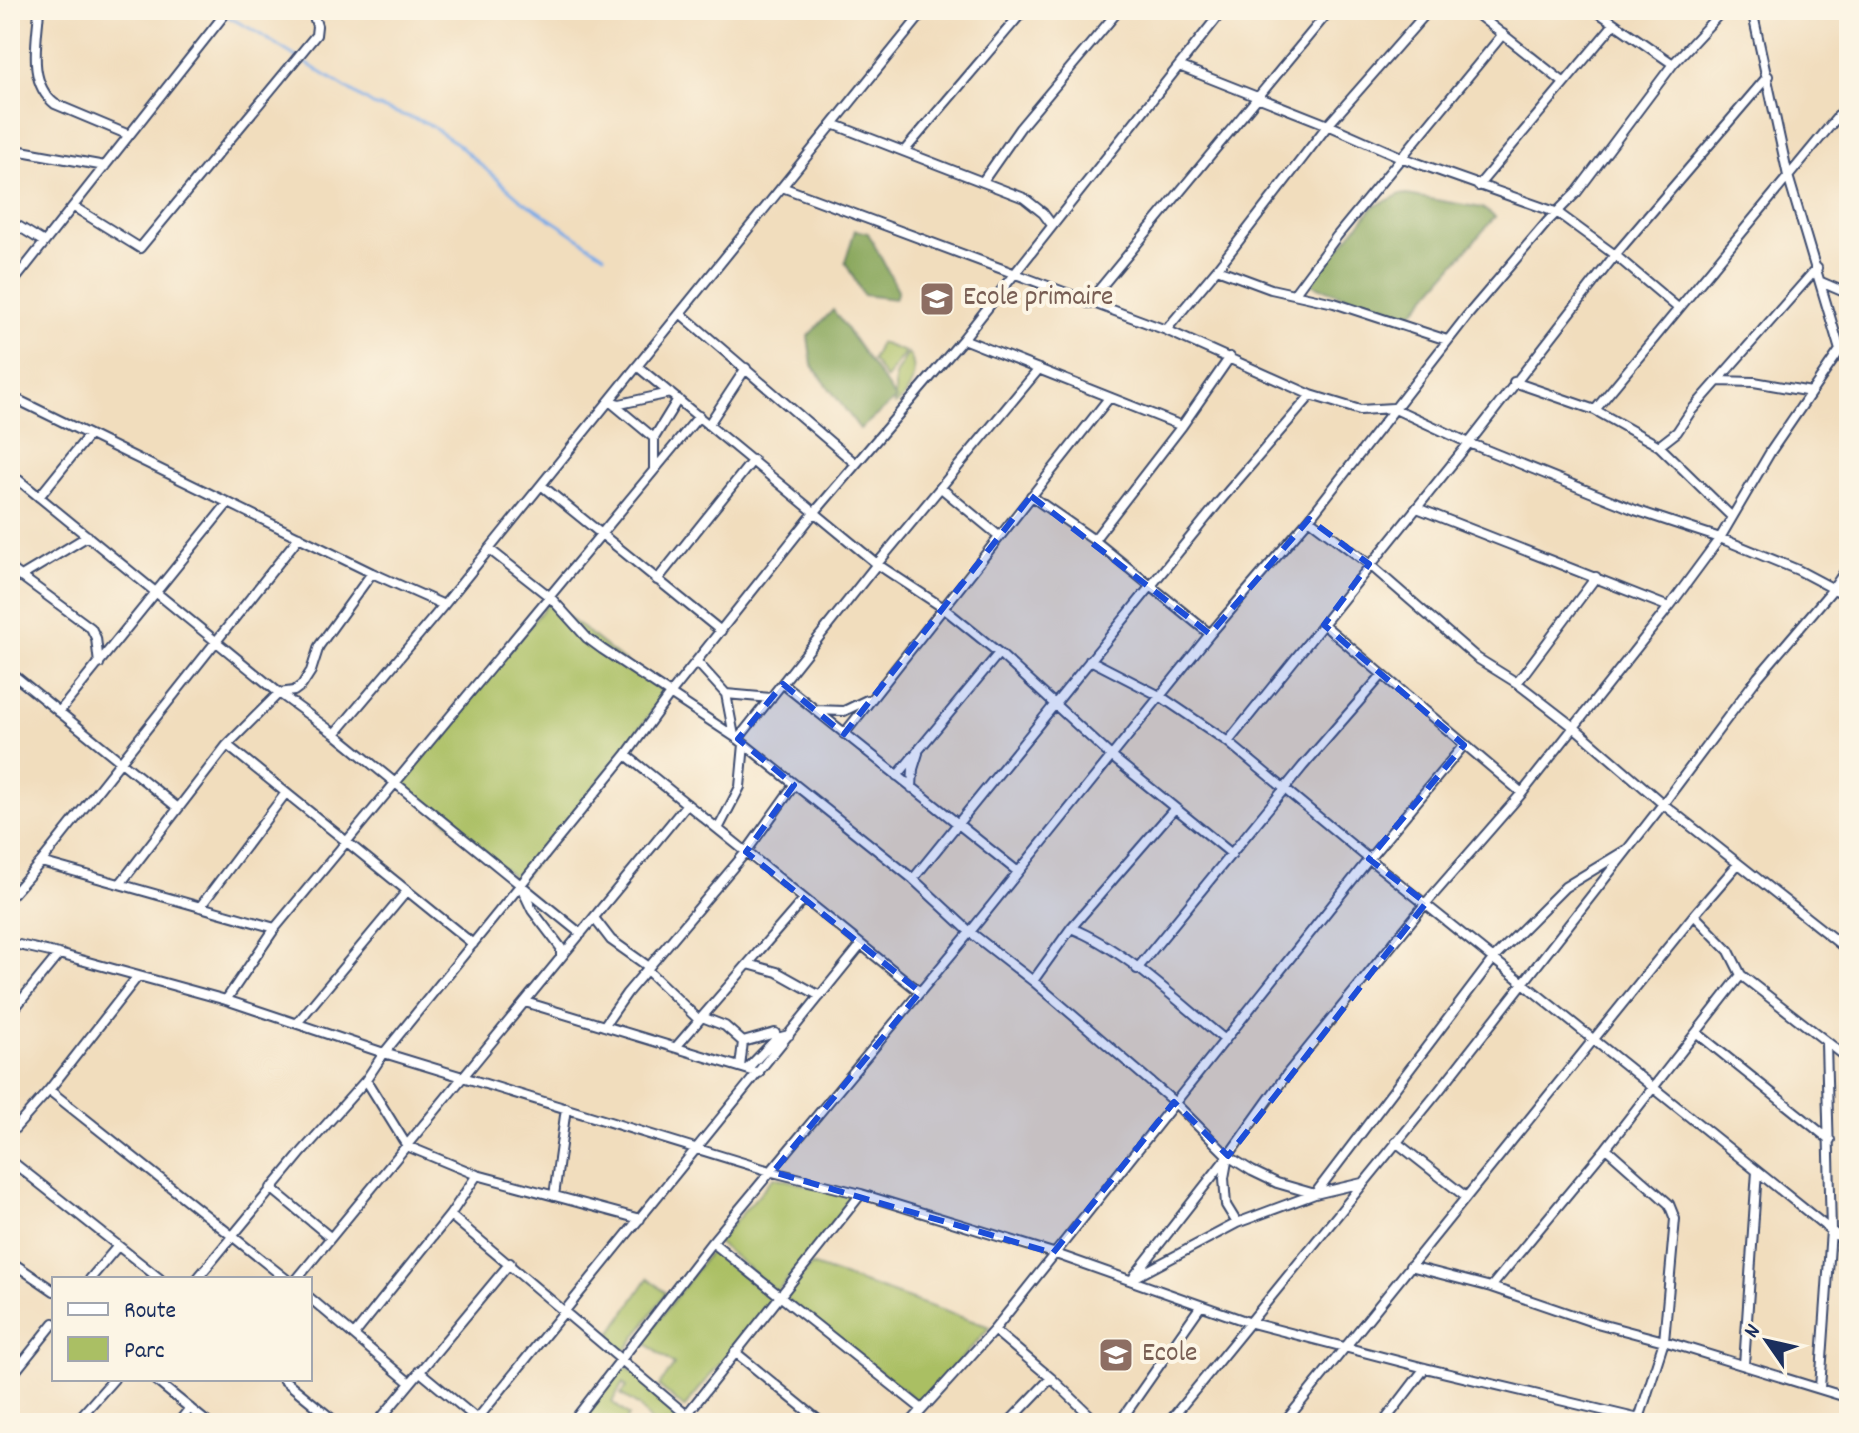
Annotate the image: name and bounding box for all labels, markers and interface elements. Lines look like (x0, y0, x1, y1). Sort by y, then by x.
place label: Ecole primaire (963, 279, 1113, 319)
school or university icon: Ecole primaire (918, 280, 956, 318)
legend (52, 1277, 312, 1381)
text: Route (124, 1295, 176, 1329)
north arrow (1727, 1301, 1807, 1381)
text: N (1737, 1318, 1769, 1345)
text: Parc (124, 1335, 165, 1369)
place label: Ecole (1142, 1335, 1197, 1375)
school or university icon: Ecole (1097, 1336, 1135, 1374)

